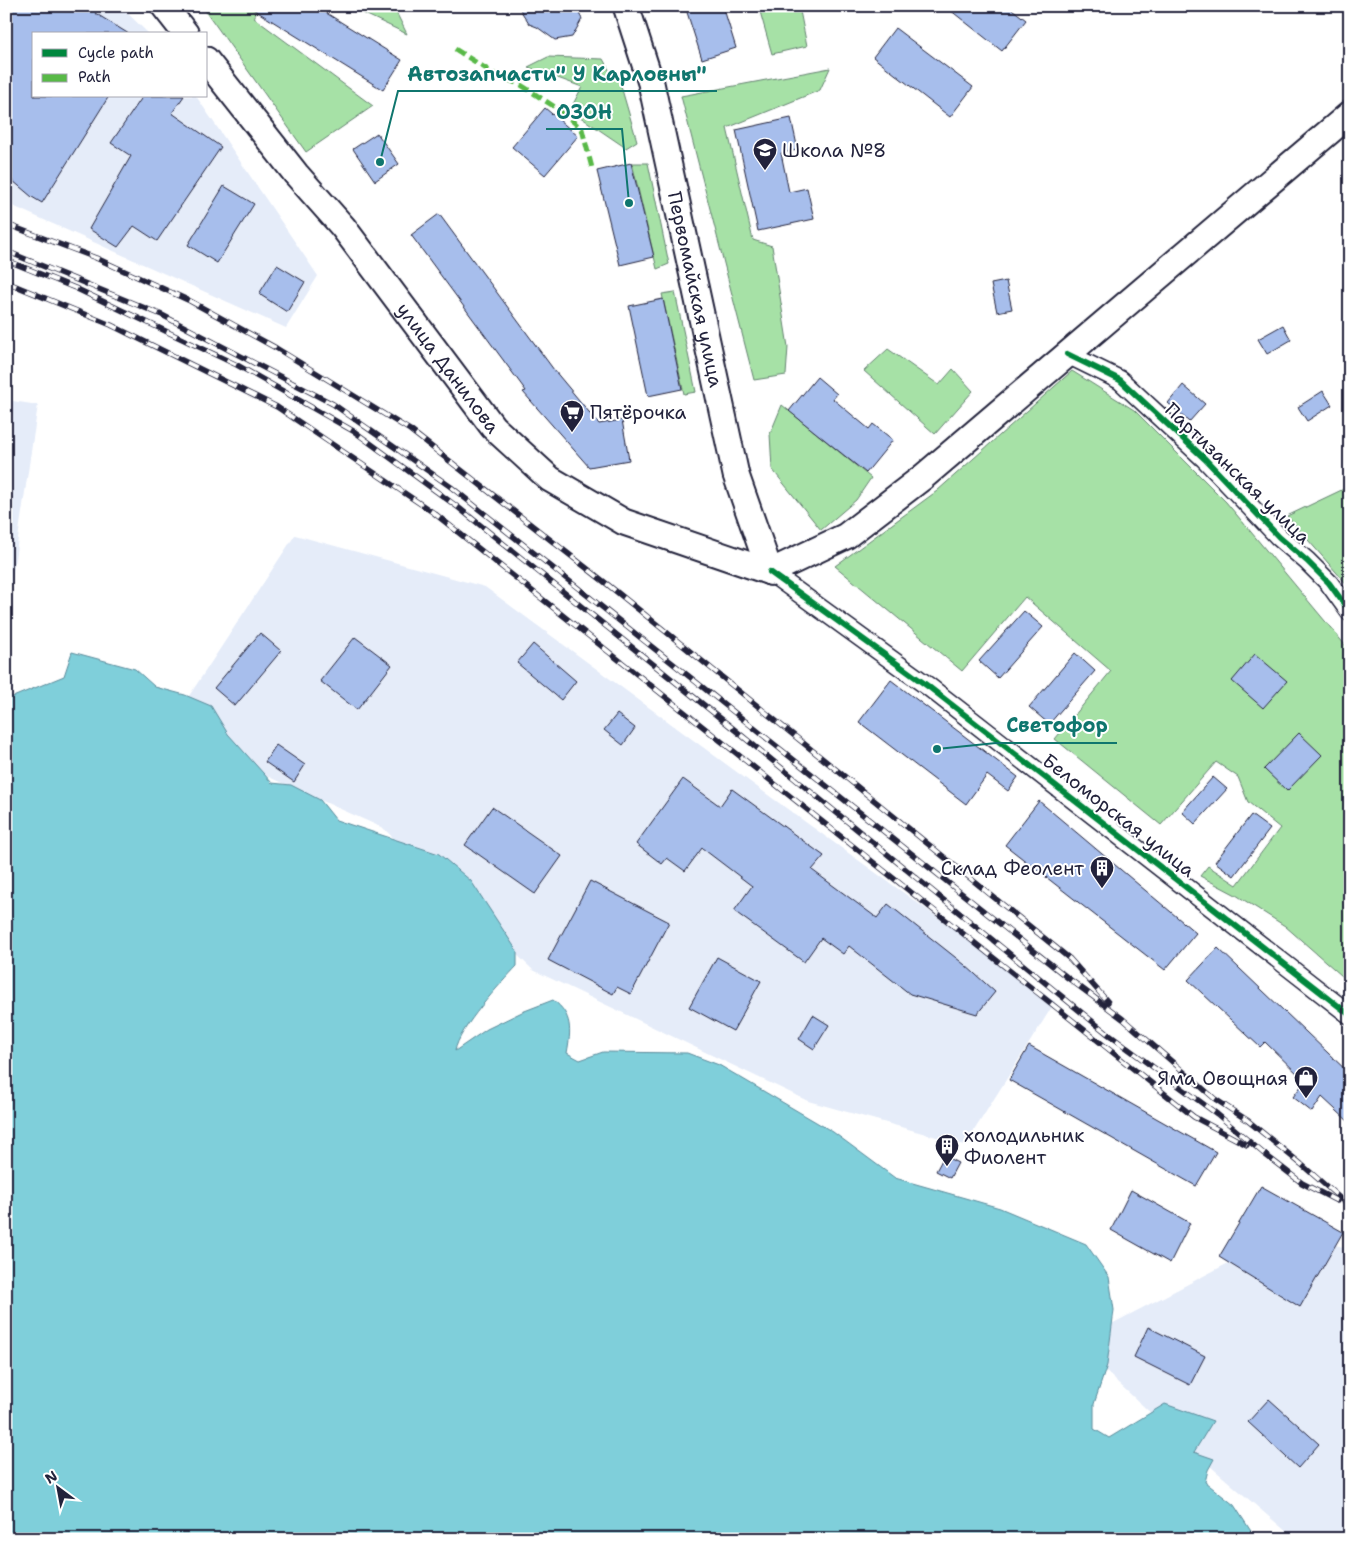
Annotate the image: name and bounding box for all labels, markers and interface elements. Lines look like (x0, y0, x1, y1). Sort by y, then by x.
legend (32, 32, 208, 98)
text: Cycle path (78, 43, 154, 63)
callout: Автозапчасти" У Карловны" (398, 56, 717, 91)
text: Автозапчасти" У Карловны" (407, 61, 707, 87)
text: Path (78, 67, 111, 87)
callout: ОЗОН (546, 94, 622, 129)
text: ОЗОН (556, 99, 612, 125)
school or university icon: Школа №8 (752, 137, 778, 171)
place label: Школа №8 (782, 138, 886, 163)
street label: Первомайская улица (662, 189, 729, 390)
street label: улица Данилова (391, 298, 505, 439)
street label: Партизанская улица (1159, 397, 1316, 550)
supermarket icon: Пятёрочка (559, 399, 585, 433)
place label: Пятёрочка (590, 400, 686, 425)
callout: Светофор (996, 708, 1117, 743)
text: Светофор (1006, 712, 1108, 738)
street label: Беломорская улица (1037, 748, 1200, 883)
building icon: Склад Феолент (1089, 855, 1115, 889)
place label: Склад Феолент (941, 856, 1084, 881)
shop icon: Яма Овощная (1293, 1065, 1319, 1099)
place label: Яма Овощная (1158, 1066, 1288, 1091)
place label: холодильник Фиолент (964, 1123, 1084, 1170)
building icon: холодильник Фиолент (934, 1133, 960, 1167)
north arrow (32, 1462, 82, 1512)
text: N (42, 1466, 61, 1488)

